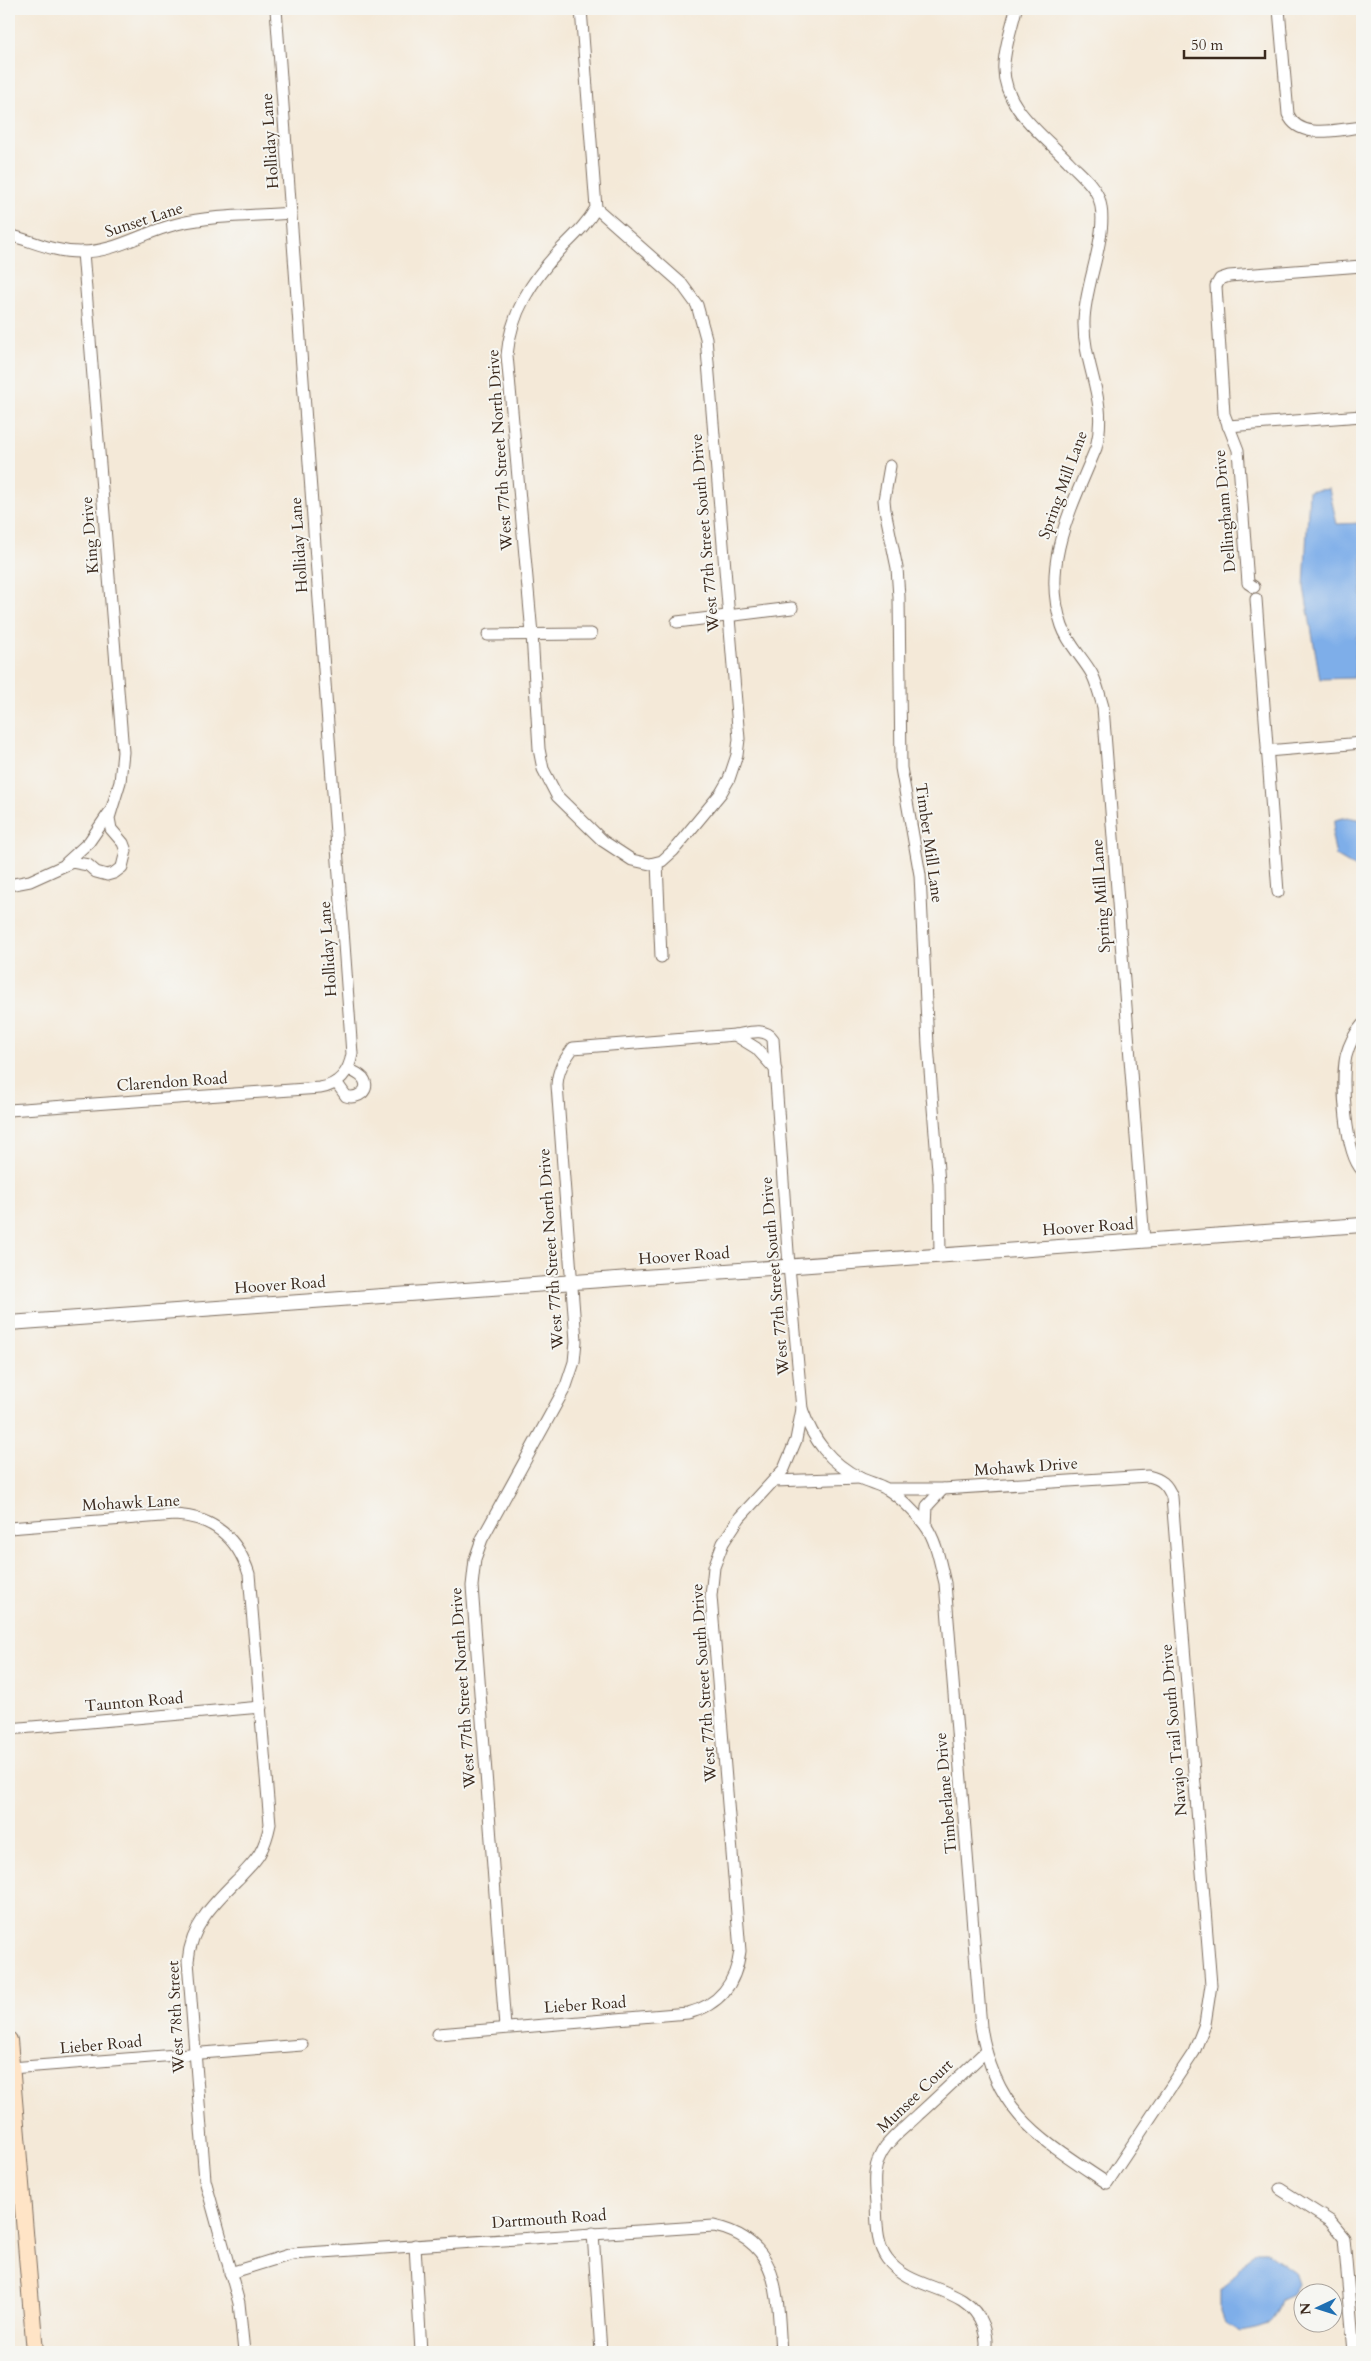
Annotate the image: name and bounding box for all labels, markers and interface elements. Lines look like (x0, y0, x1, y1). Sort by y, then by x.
scale bar (1184, 28, 1265, 60)
text: 50 m (1191, 35, 1223, 55)
street label: Holliday Lane (256, 92, 284, 190)
street label: Sunset Lane (102, 197, 186, 243)
street label: West 77th Street North Drive (482, 349, 518, 552)
street label: Spring Mill Lane (1033, 428, 1093, 542)
street label: West 77th Street South Drive (685, 433, 725, 634)
street label: Dellingham Drive (1209, 449, 1241, 573)
street label: King Drive (76, 495, 104, 575)
street label: Holliday Lane (285, 496, 313, 594)
street label: Timber Mill Lane (910, 782, 948, 904)
street label: Spring Mill Lane (1086, 838, 1116, 954)
street label: Holliday Lane (314, 900, 342, 998)
street label: Clarendon Road (116, 1067, 229, 1097)
street label: West 77th Street North Drive (533, 1148, 569, 1351)
street label: West 77th Street South Drive (755, 1176, 795, 1377)
street label: Hoover Road (1042, 1213, 1135, 1241)
street label: Hoover Road (638, 1242, 731, 1270)
street label: Hoover Road (234, 1271, 327, 1299)
street label: Mohawk Drive (973, 1452, 1079, 1482)
street label: Mohawk Lane (81, 1489, 181, 1517)
street label: West 77th Street South Drive (686, 1583, 722, 1784)
street label: West 77th Street North Drive (445, 1587, 481, 1790)
street label: Navajo Trail South Drive (1156, 1643, 1192, 1817)
street label: Taunton Road (84, 1687, 185, 1717)
street label: Timberlane Drive (930, 1731, 962, 1855)
street label: West 78th Street (162, 1960, 190, 2075)
street label: Lieber Road (543, 1991, 627, 2019)
street label: Lieber Road (59, 2030, 144, 2060)
street label: Munsee Court (872, 2054, 958, 2138)
street label: Dartmouth Road (491, 2204, 608, 2234)
north arrow (1294, 2284, 1344, 2334)
text: N (1296, 2302, 1315, 2316)

